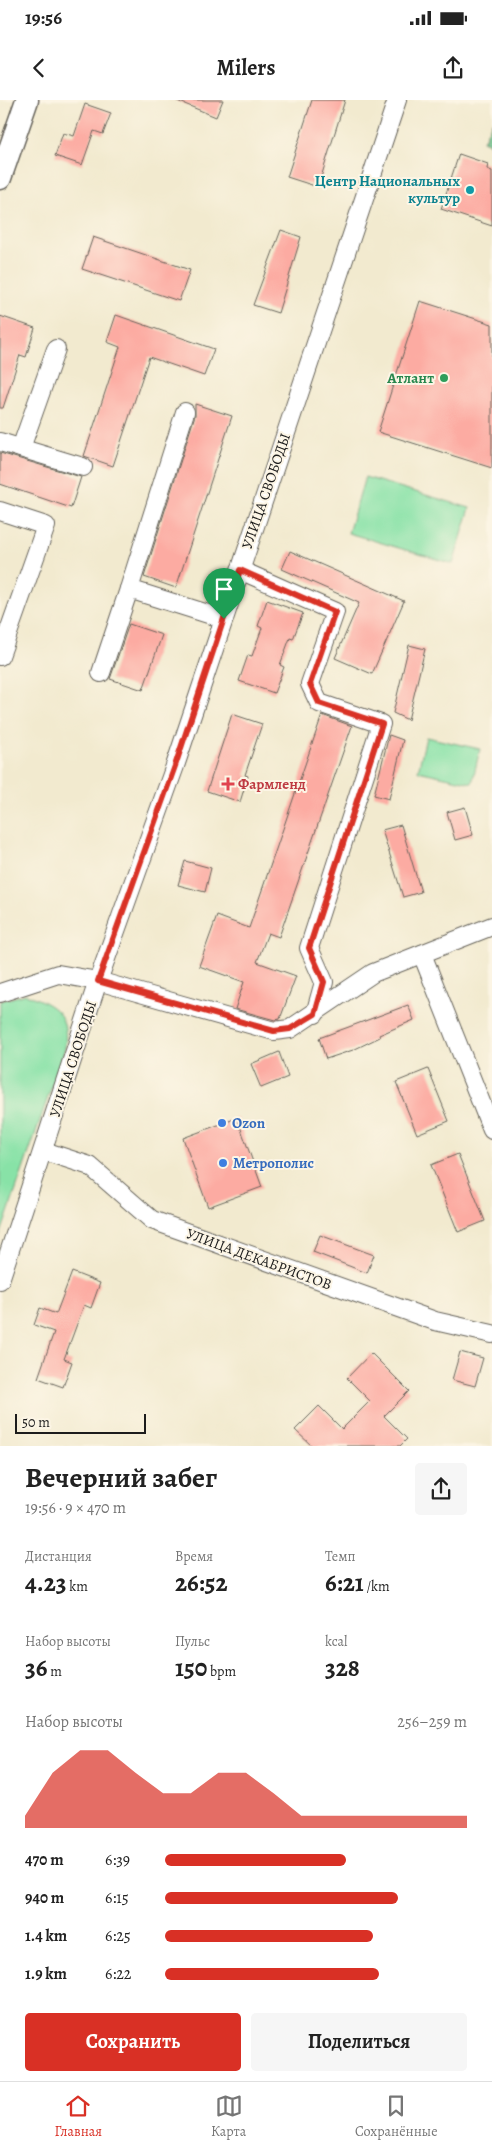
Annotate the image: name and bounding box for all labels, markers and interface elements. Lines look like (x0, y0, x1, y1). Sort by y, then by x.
text: 19:56 (25, 5, 62, 31)
text: Milers (217, 53, 275, 83)
icon: back (25, 54, 53, 82)
icon: share (439, 54, 467, 82)
place label: Центр Национальных культур (315, 171, 460, 208)
marker: Центр Национальных культур (464, 184, 476, 196)
place label: Атлант (386, 368, 434, 388)
marker: Атлант (438, 372, 450, 384)
street label: УЛИЦА СВОБОДЫ (237, 430, 295, 552)
pin (203, 568, 245, 619)
icon: arrive (210, 575, 238, 603)
place label: Фармленд (238, 774, 306, 794)
marker: Фармленд (222, 778, 234, 790)
street label: УЛИЦА СВОБОДЫ (45, 998, 101, 1120)
place label: Ozon (232, 1113, 266, 1133)
marker: Ozon (216, 1117, 228, 1129)
place label: Метрополис (233, 1153, 314, 1173)
marker: Метрополис (217, 1157, 229, 1169)
street label: УЛИЦА ДЕКАБРИСТОВ (184, 1223, 334, 1295)
scale bar (15, 1411, 146, 1434)
text: 50 m (22, 1413, 50, 1432)
text: Вечерний забег (25, 1459, 217, 1497)
button: share (415, 1463, 467, 1515)
text: 19:56 · 9 × 470 m (25, 1497, 126, 1519)
text: Дистанция (25, 1547, 92, 1566)
text: Время (175, 1547, 213, 1566)
text: Темп (325, 1547, 356, 1566)
text: 4.23 (25, 1566, 66, 1600)
text: 26:52 (175, 1566, 227, 1600)
text: 6:21 (325, 1566, 364, 1600)
text: km (66, 1577, 88, 1596)
text: /km (364, 1577, 390, 1596)
text: Набор высоты (25, 1632, 111, 1651)
text: Пульс (175, 1632, 210, 1651)
text: kcal (325, 1632, 347, 1651)
text: 36 (25, 1651, 47, 1685)
text: 150 (175, 1651, 207, 1685)
text: 328 (325, 1651, 360, 1685)
text: m (47, 1662, 62, 1681)
text: bpm (207, 1662, 236, 1681)
text: Набор высоты (25, 1711, 123, 1733)
text: 256–259 m (397, 1711, 467, 1733)
text: 470 m (25, 1849, 64, 1871)
text: 6:39 (105, 1849, 130, 1871)
text: 940 m (25, 1887, 64, 1909)
text: 6:15 (105, 1887, 129, 1909)
text: 1.4 km (25, 1925, 67, 1947)
text: 6:25 (105, 1925, 131, 1947)
text: 1.9 km (25, 1963, 67, 1985)
text: 6:22 (105, 1963, 131, 1985)
button: Сохранить (25, 2013, 241, 2071)
button: Поделиться (251, 2013, 467, 2071)
tab: Главная (54, 2092, 102, 2141)
tab: Карта (211, 2092, 246, 2141)
tab: Сохранённые (355, 2092, 438, 2141)

